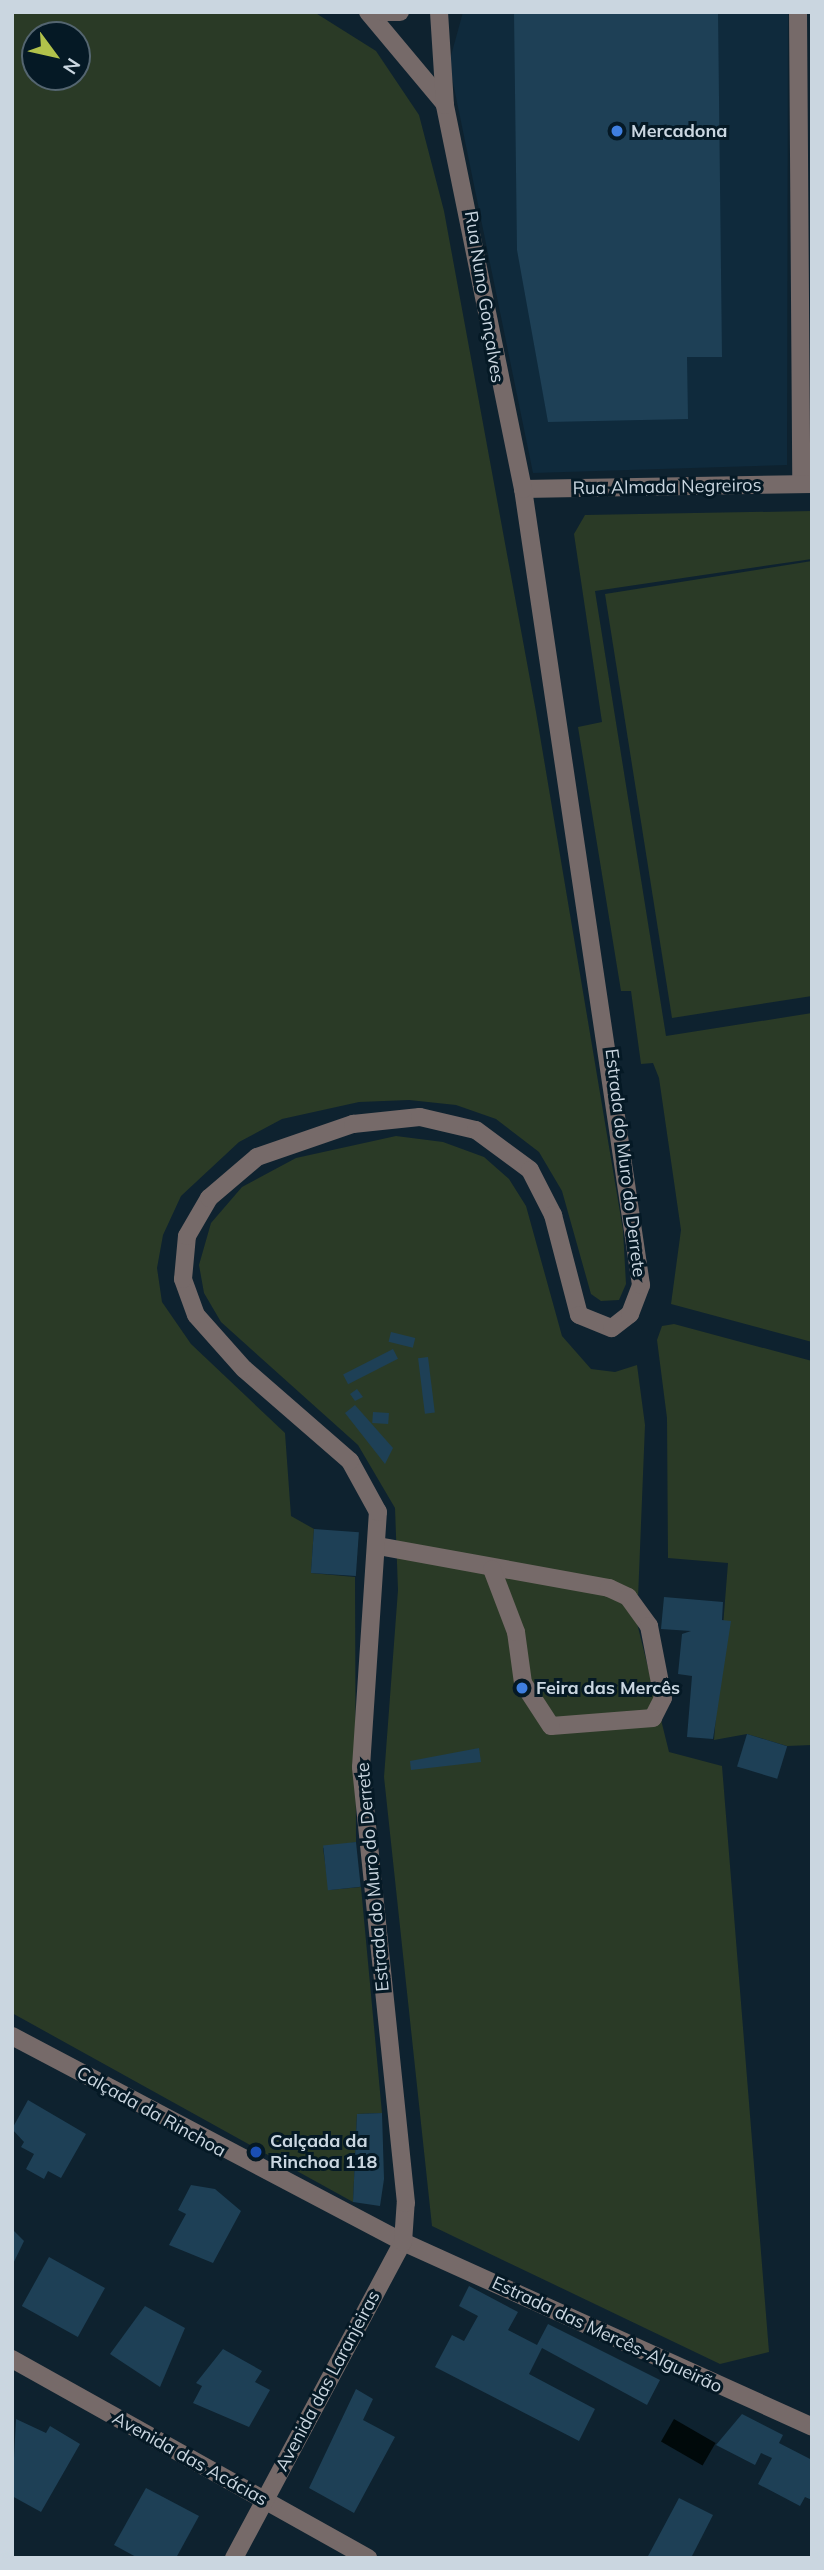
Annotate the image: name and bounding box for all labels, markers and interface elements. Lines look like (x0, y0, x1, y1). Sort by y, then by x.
north arrow (21, 21, 91, 91)
text: N (58, 54, 86, 79)
place label: Mercadona (631, 120, 727, 142)
marker: Mercadona (609, 123, 625, 139)
street label: Rua Nuno Gonçalves (460, 210, 508, 384)
street label: Rua Almada Negreiros (572, 475, 762, 499)
street label: Estrada do Muro do Derrete (600, 1048, 650, 1278)
place label: Feira das Mercês (536, 1677, 680, 1699)
marker: Feira das Mercês (514, 1680, 530, 1696)
street label: Estrada do Muro do Derrete (352, 1762, 394, 1992)
street label: Calçada da Rinchoa (73, 2062, 229, 2162)
place label: Calçada da Rinchoa 118 (270, 2131, 377, 2174)
marker: Calçada da Rinchoa 118 (248, 2144, 264, 2160)
street label: Estrada das Mercês-Algueirão (489, 2272, 725, 2398)
street label: Avenida das Laranjeiras (271, 2287, 385, 2475)
street label: Avenida das Acácias (109, 2407, 271, 2511)

